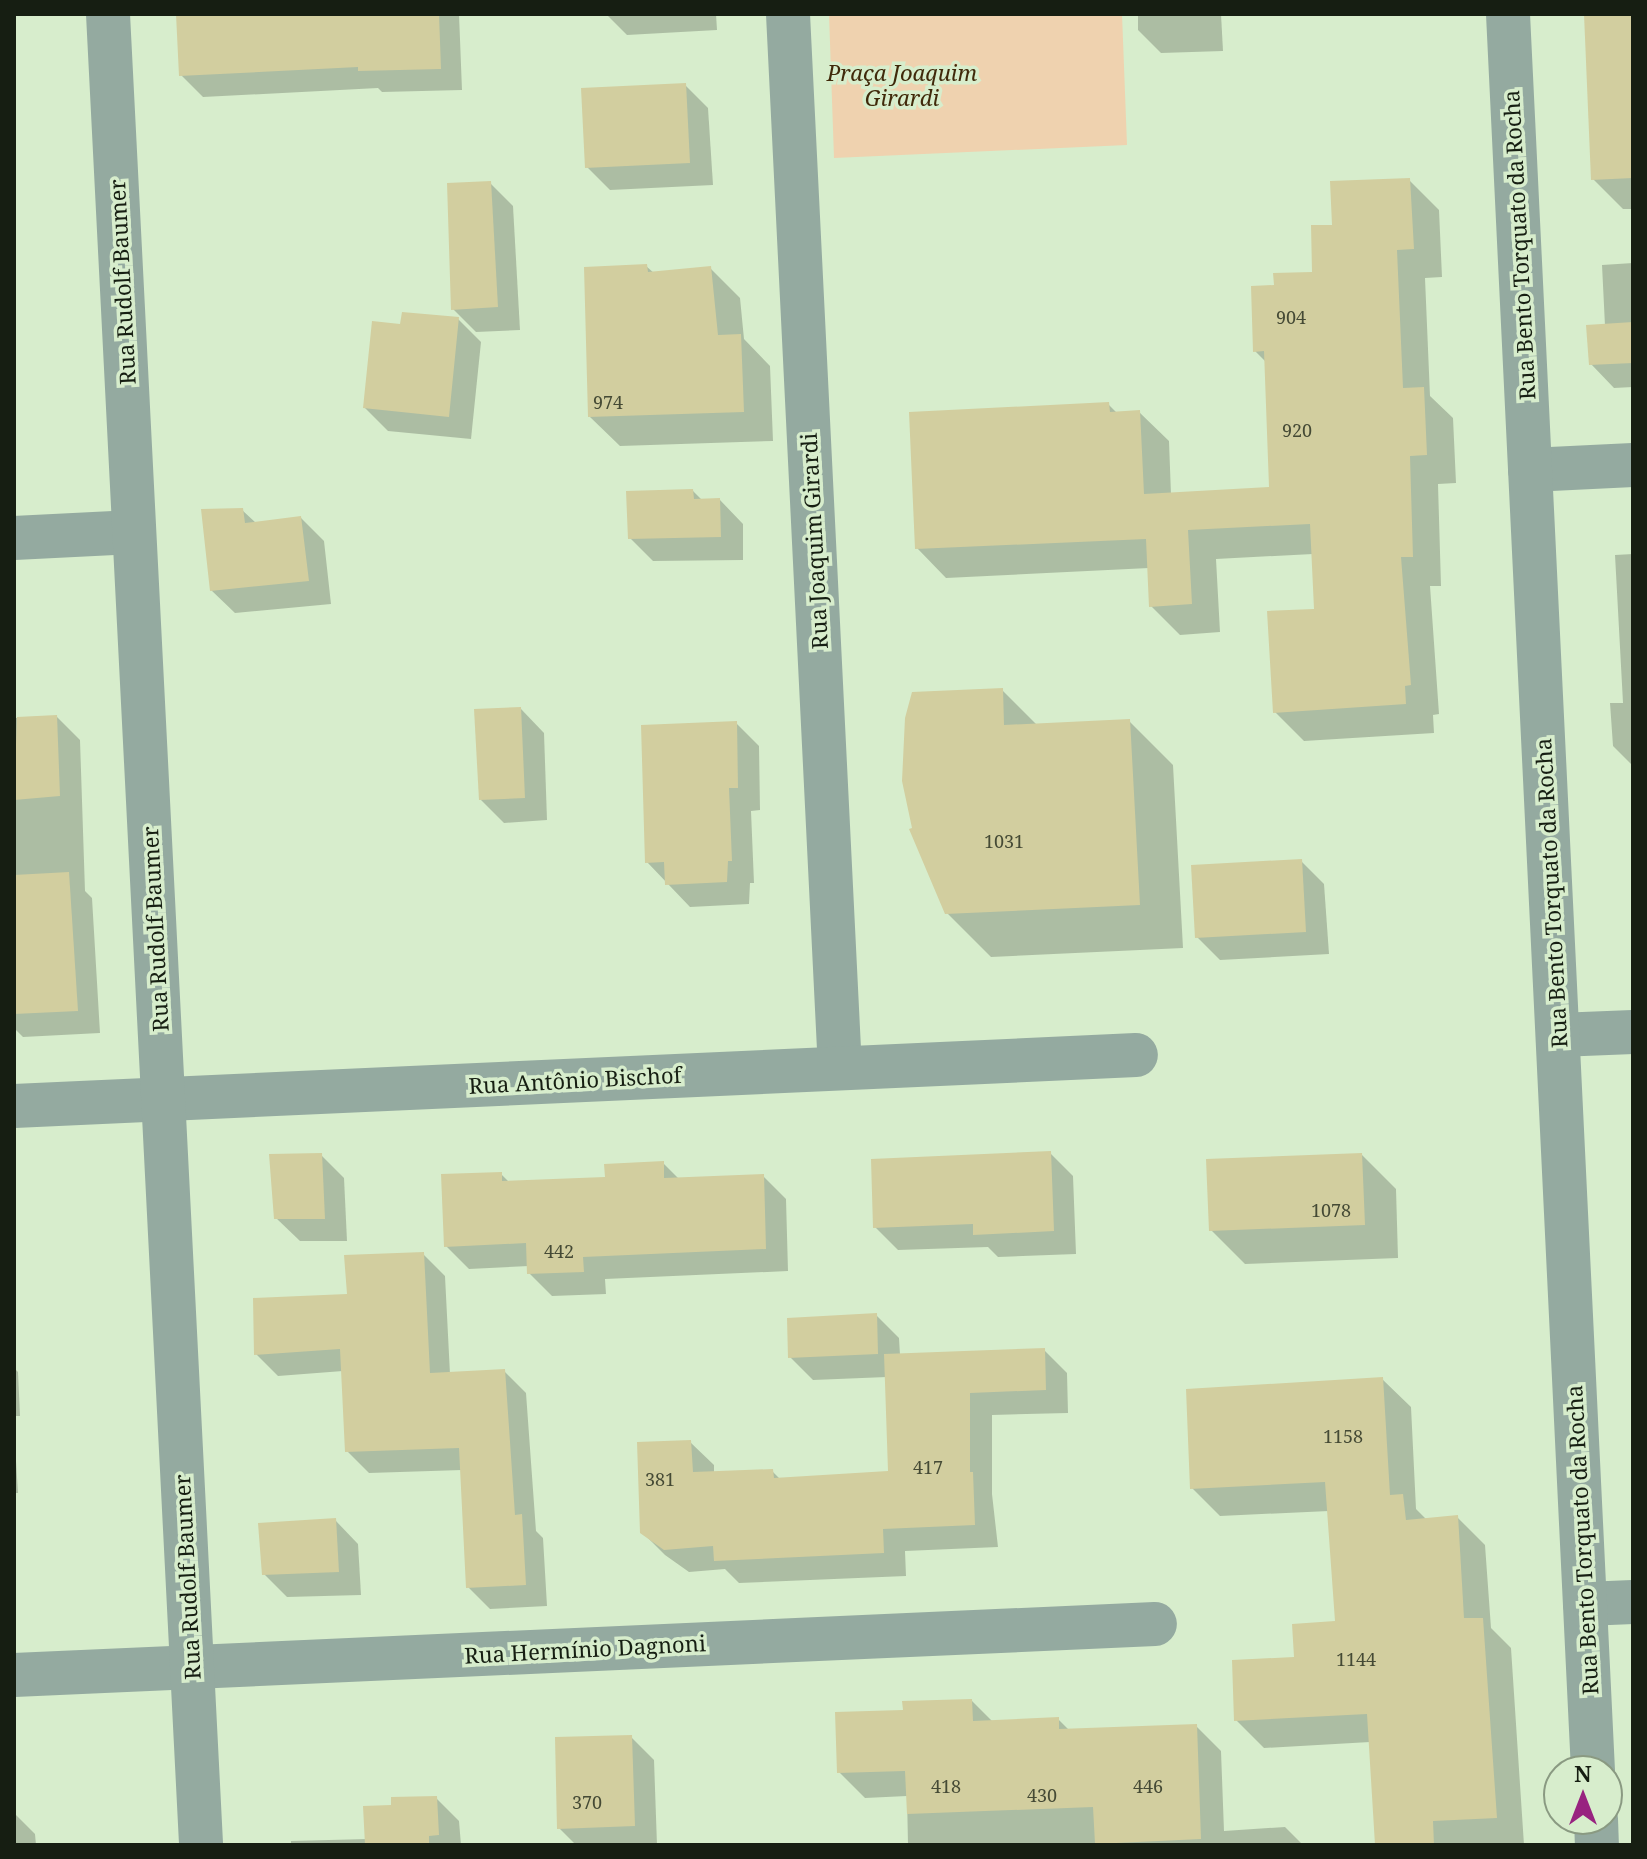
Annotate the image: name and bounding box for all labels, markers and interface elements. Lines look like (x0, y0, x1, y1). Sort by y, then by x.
park label: Praça Joaquim Girardi (827, 59, 977, 110)
street label: Rua Bento Torquato da Rocha (1498, 89, 1540, 401)
street label: Rua Rudolf Baumer (103, 179, 141, 385)
house number: 904 (1276, 306, 1306, 328)
house number: 974 (593, 391, 623, 413)
house number: 920 (1282, 419, 1312, 441)
street label: Rua Joaquim Girardi (795, 432, 833, 650)
street label: Rua Bento Torquato da Rocha (1530, 737, 1572, 1049)
street label: Rua Rudolf Baumer (136, 826, 174, 1032)
house number: 1031 (984, 830, 1024, 852)
street label: Rua Antônio Bischof (468, 1061, 682, 1099)
house number: 1078 (1311, 1199, 1351, 1221)
house number: 442 (544, 1240, 574, 1262)
street label: Rua Bento Torquato da Rocha (1561, 1384, 1603, 1696)
house number: 1158 (1323, 1425, 1363, 1447)
house number: 417 (913, 1456, 943, 1478)
house number: 381 (645, 1468, 675, 1490)
street label: Rua Rudolf Baumer (168, 1474, 206, 1680)
street label: Rua Hermínio Dagnoni (464, 1629, 706, 1669)
house number: 1144 (1336, 1648, 1376, 1670)
north arrow (1543, 1755, 1623, 1835)
text: N (1574, 1758, 1592, 1788)
house number: 418 (931, 1775, 961, 1797)
house number: 446 (1133, 1775, 1163, 1797)
house number: 430 (1027, 1784, 1057, 1806)
house number: 370 (572, 1791, 602, 1813)

